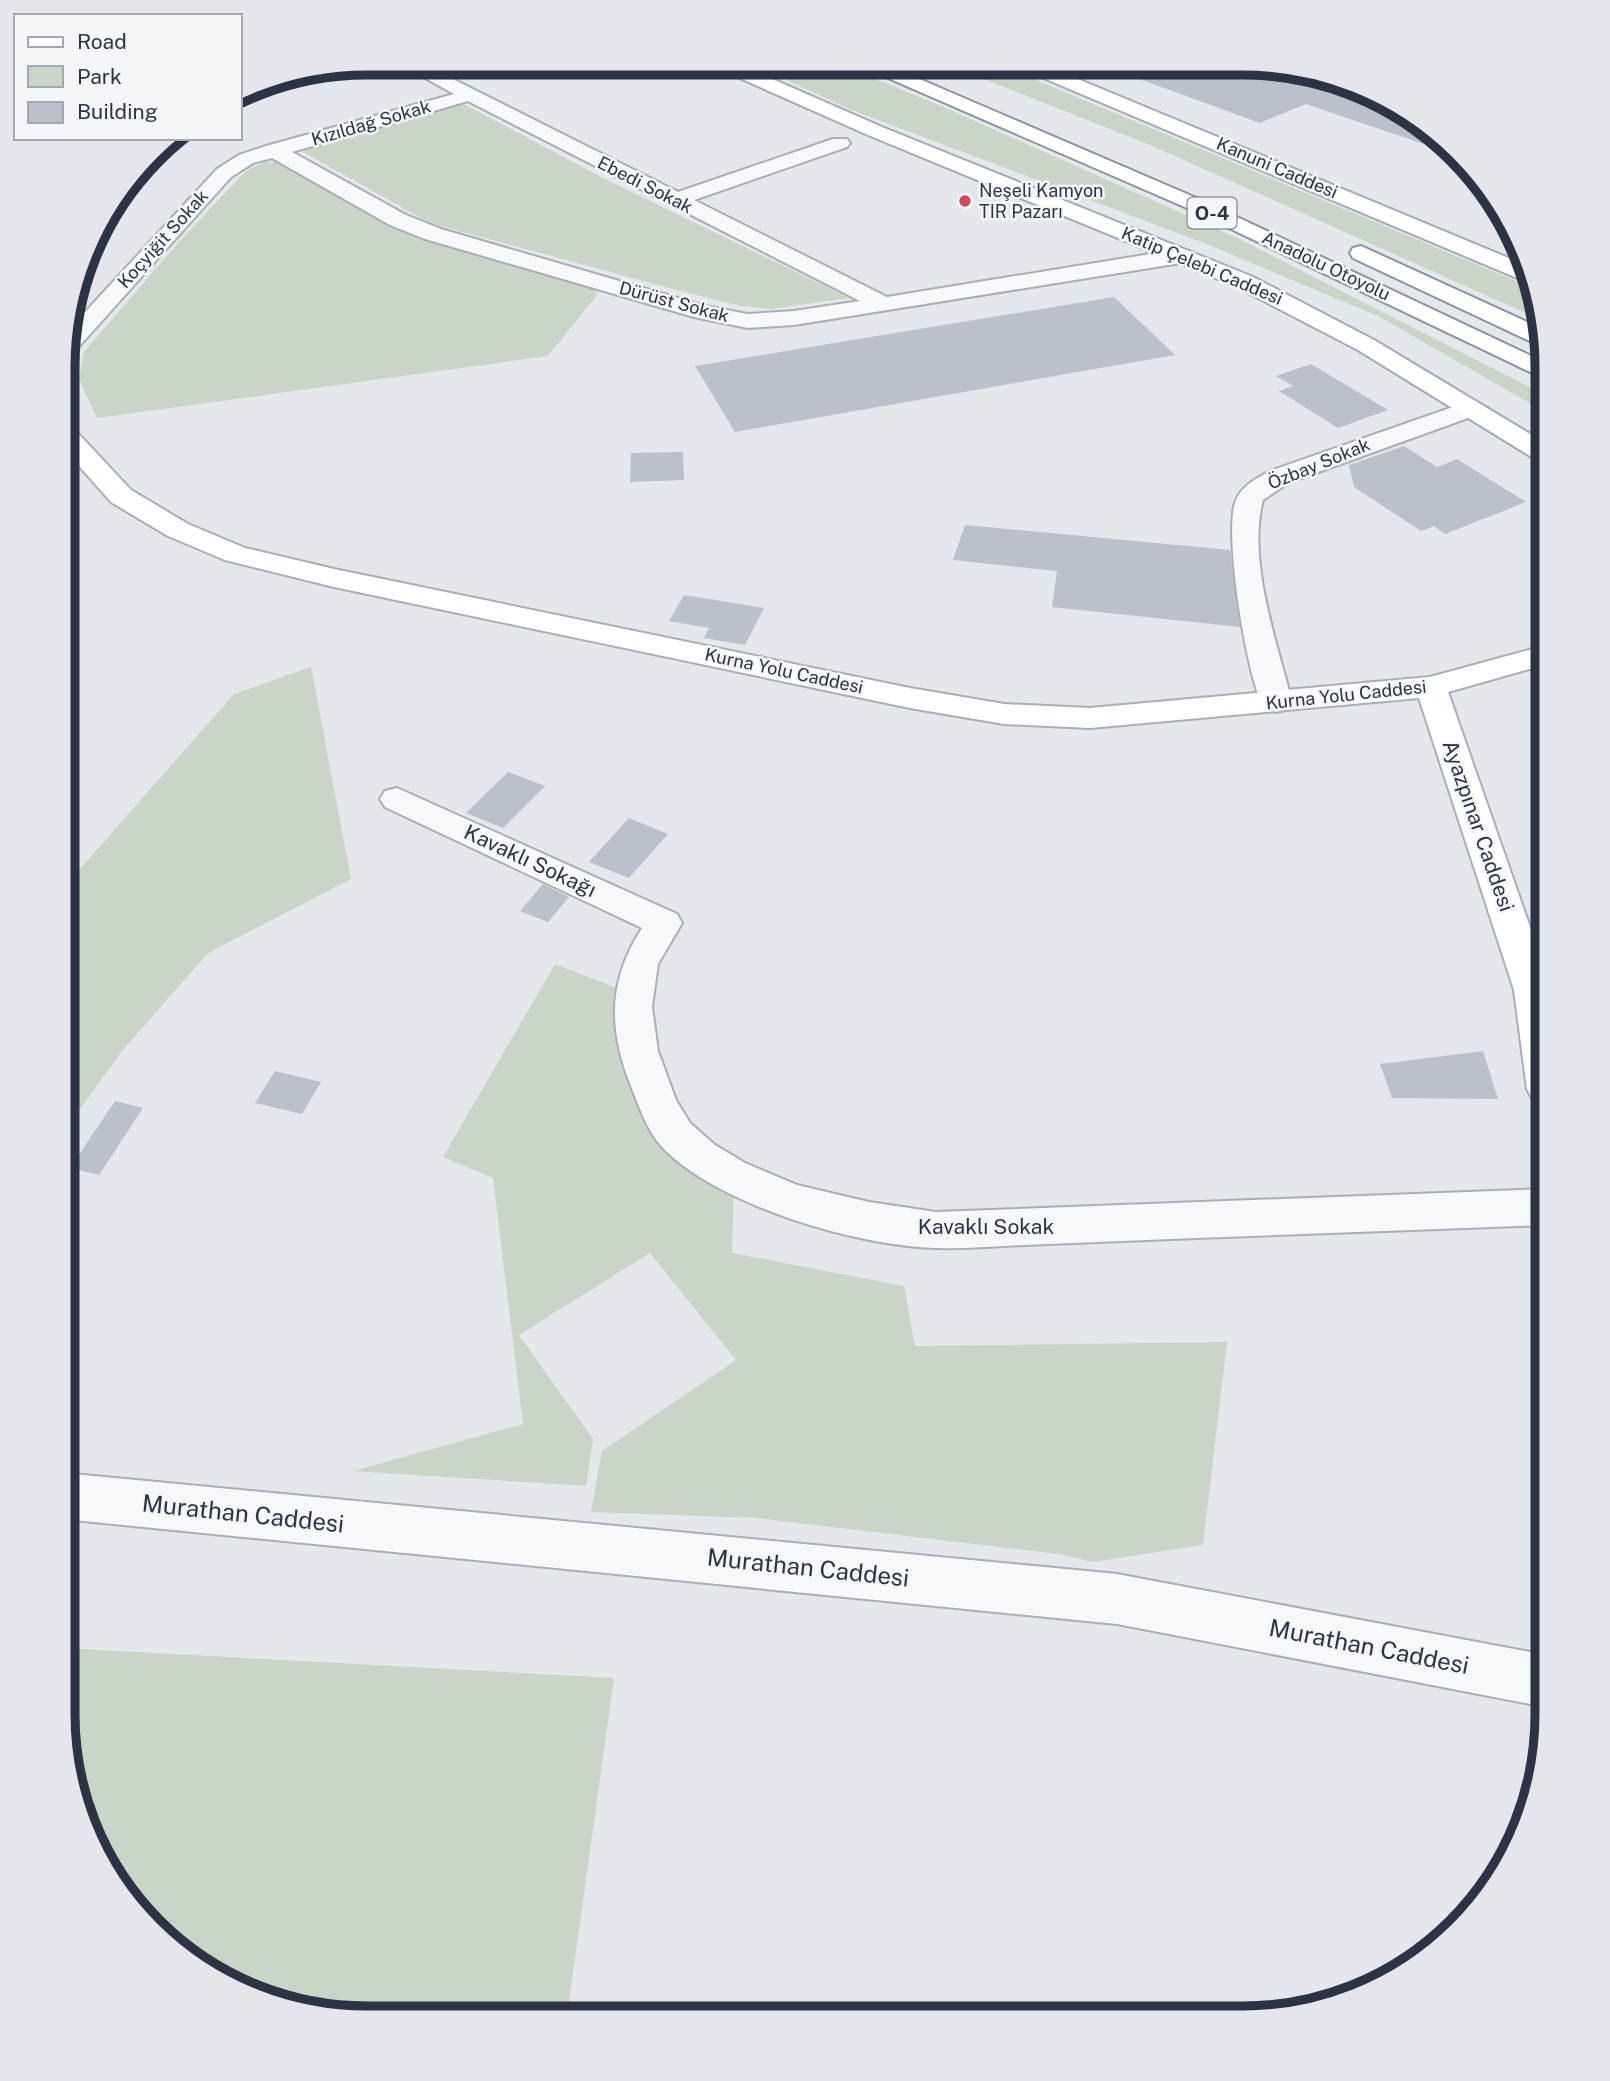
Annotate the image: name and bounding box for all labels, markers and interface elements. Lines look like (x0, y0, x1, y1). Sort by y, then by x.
legend (14, 14, 242, 140)
text: Road (77, 29, 127, 54)
text: Park (77, 64, 122, 89)
street label: Kızıldağ Sokak (309, 95, 433, 150)
text: Building (77, 99, 158, 124)
street label: Kanuni Caddesi (1213, 133, 1341, 203)
street label: Ebedi Sokak (594, 152, 696, 217)
place label: Neşeli Kamyon TIR Pazarı (979, 180, 1103, 222)
street label: Koçyiğit Sokak (113, 185, 212, 292)
marker: Neşeli Kamyon TIR Pazarı (957, 193, 973, 209)
road number: O-4 (1188, 197, 1236, 228)
street label: Katip Çelebi Caddesi (1118, 222, 1286, 309)
street label: Anadolu Otoyolu (1259, 227, 1394, 304)
street label: Dürüst Sokak (617, 277, 731, 326)
street label: Özbay Sokak (1264, 433, 1373, 494)
street label: Kurna Yolu Caddesi (703, 643, 865, 698)
street label: Kurna Yolu Caddesi (1265, 676, 1427, 713)
street label: Ayazpınar Caddesi (1437, 737, 1520, 915)
street label: Kavaklı Sokağı (460, 819, 600, 902)
street label: Kavaklı Sokak (918, 1214, 1054, 1239)
street label: Murathan Caddesi (141, 1488, 346, 1538)
street label: Murathan Caddesi (706, 1542, 911, 1592)
street label: Murathan Caddesi (1267, 1613, 1471, 1679)

